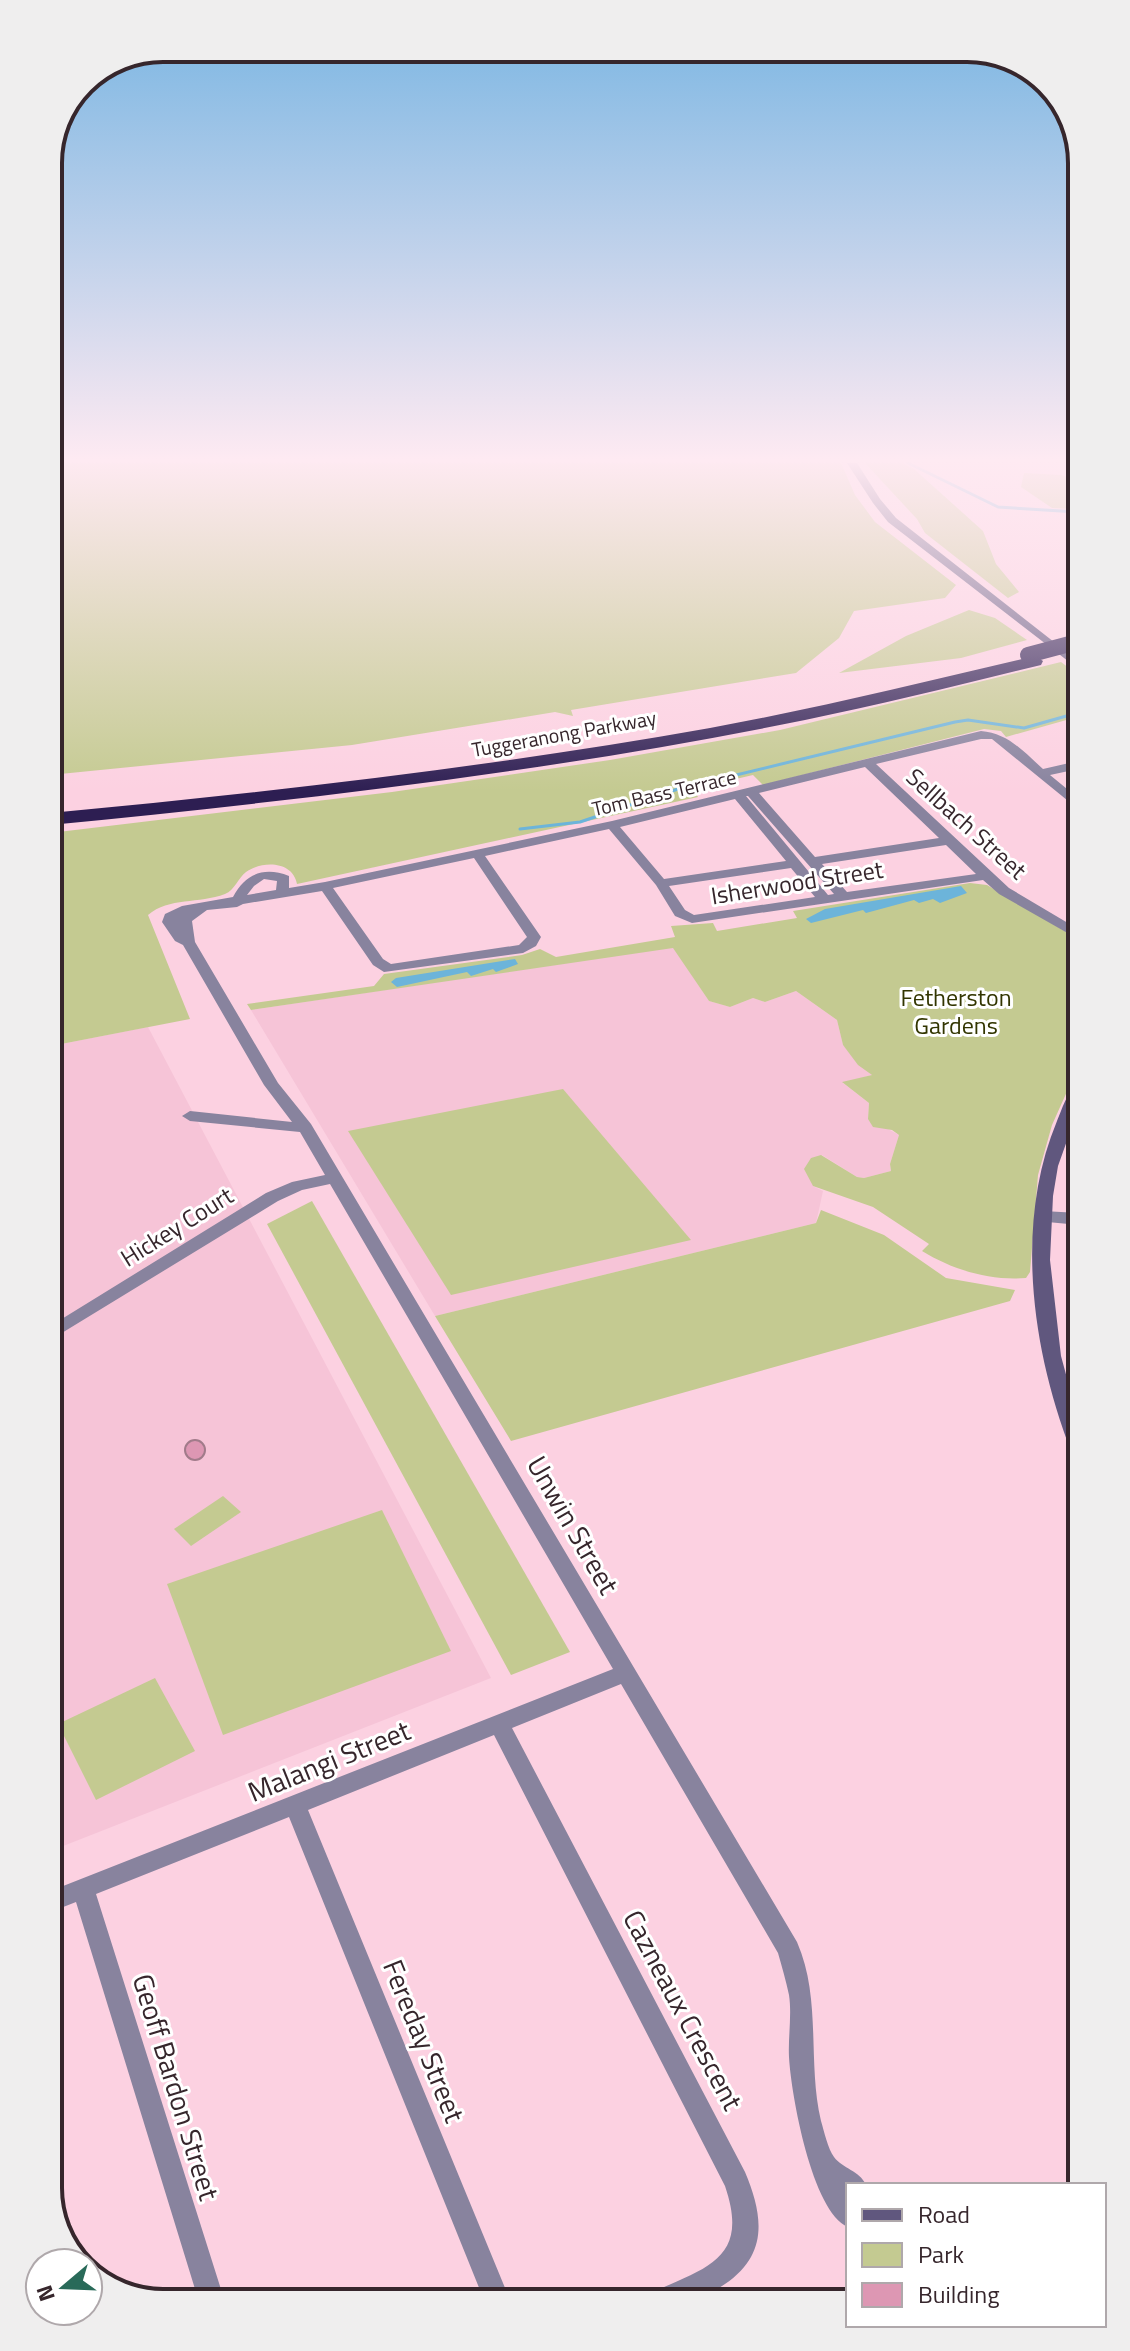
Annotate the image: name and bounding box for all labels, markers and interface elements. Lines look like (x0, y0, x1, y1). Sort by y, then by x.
street label: Tuggeranong Parkway (469, 702, 659, 765)
street label: Sellbach Street (898, 759, 1035, 888)
street label: Tom Bass Terrace (589, 761, 739, 824)
street label: Isherwood Street (708, 851, 886, 913)
park label: Fetherston Gardens (900, 979, 1012, 1043)
street label: Hickey Court (113, 1177, 240, 1275)
street label: Unwin Street (516, 1447, 631, 1602)
street label: Malangi Street (241, 1708, 417, 1813)
street label: Cazneaux Crescent (612, 1902, 755, 2118)
street label: Fereday Street (372, 1953, 477, 2129)
street label: Geoff Bardon Street (122, 1968, 231, 2205)
legend (846, 2183, 1106, 2327)
text: Road (918, 2196, 970, 2232)
text: Park (918, 2236, 964, 2272)
north arrow (24, 2247, 104, 2327)
text: Building (918, 2276, 1000, 2312)
text: N (27, 2281, 64, 2306)

